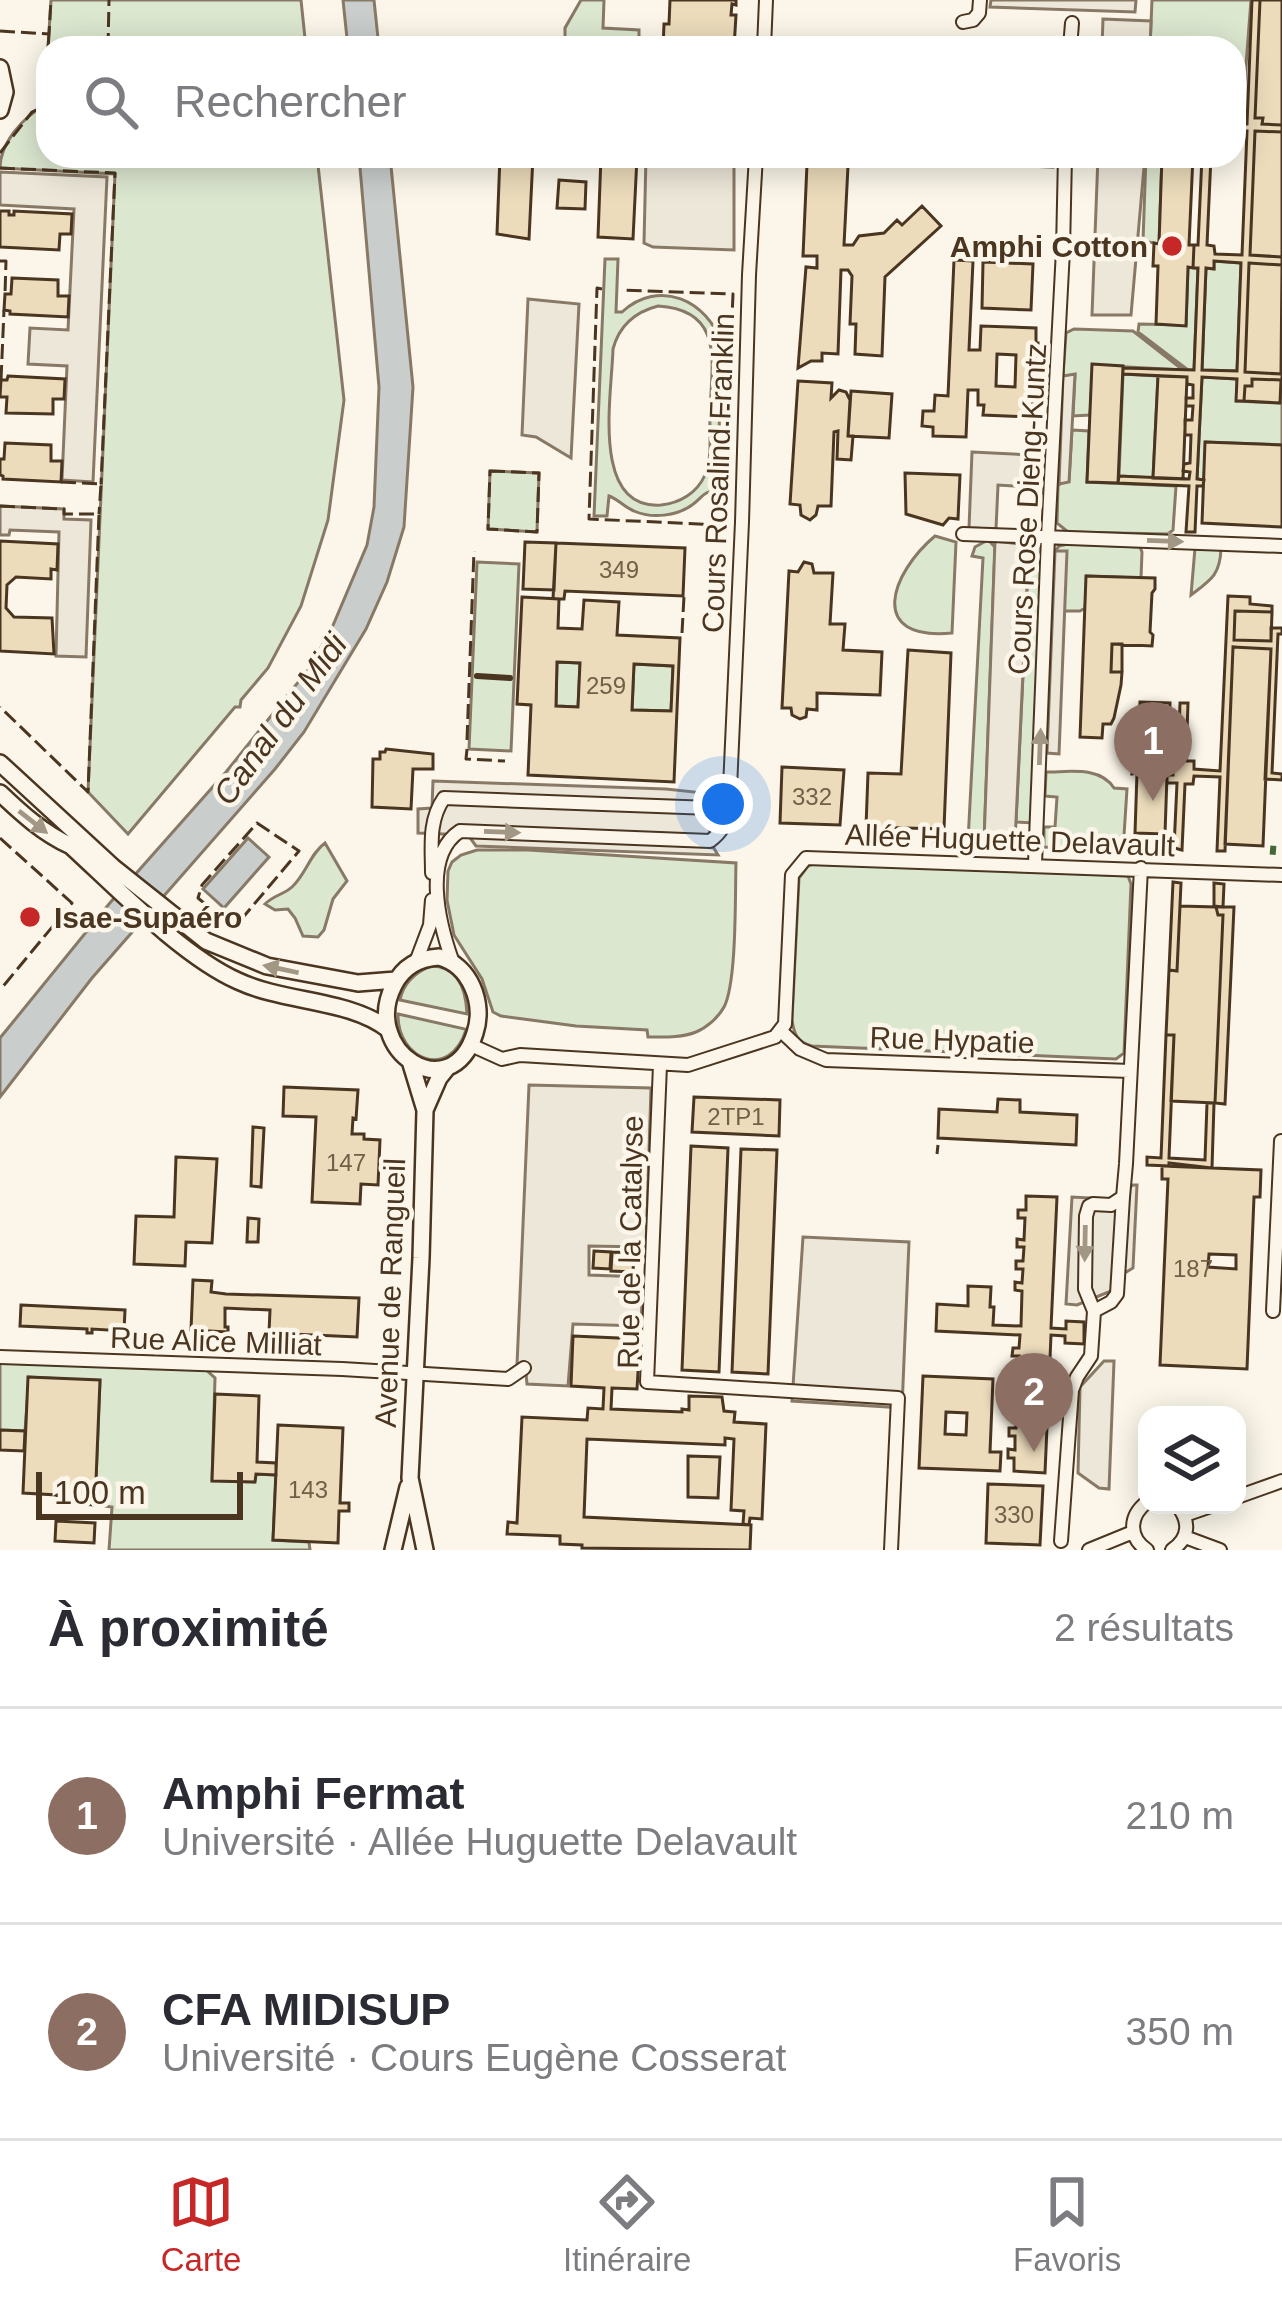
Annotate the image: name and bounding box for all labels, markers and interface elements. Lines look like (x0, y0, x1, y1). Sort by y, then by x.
search box (36, 36, 1246, 168)
icon: search (78, 69, 144, 135)
text: Rechercher (174, 76, 407, 127)
place label: Amphi Cotton (950, 230, 1148, 263)
marker: Amphi Cotton (1159, 233, 1185, 259)
street label: Cours Rosalind Franklin (696, 312, 740, 634)
street label: Cours Rose Dieng-Kuntz (1002, 342, 1052, 676)
one-way arrow (1147, 532, 1185, 551)
house number: 349 (599, 556, 639, 583)
water label: Canal du Midi (206, 625, 355, 811)
house number: 259 (586, 672, 626, 699)
pin: 1 (1114, 702, 1192, 801)
one-way arrow (1031, 727, 1050, 765)
your location (693, 774, 753, 834)
house number: 332 (792, 783, 832, 810)
one-way arrow (18, 809, 49, 834)
street label: Allée Huguette Delavault (844, 818, 1176, 862)
one-way arrow (484, 823, 522, 842)
place label: Isae-Supaéro (54, 901, 242, 934)
marker: Isae-Supaéro (17, 904, 43, 930)
one-way arrow (262, 958, 300, 977)
street label: Rue Hypatie (869, 1021, 1035, 1059)
house number: 2TP1 (707, 1103, 765, 1130)
street label: Rue de la Catalyse (611, 1115, 649, 1369)
house number: 147 (326, 1149, 366, 1176)
street label: Avenue de Rangueil (369, 1158, 411, 1428)
one-way arrow (1076, 1225, 1095, 1263)
house number: 187 (1173, 1255, 1213, 1282)
street label: Rue Alice Milliat (110, 1321, 323, 1361)
pin: 2 (995, 1353, 1073, 1452)
map controls (1138, 1406, 1246, 1514)
button: layers (1138, 1406, 1246, 1514)
scale bar (36, 1466, 243, 1519)
text: 100 m (54, 1474, 146, 1511)
house number: 143 (288, 1476, 328, 1503)
house number: 330 (994, 1501, 1034, 1528)
text: À proximité (48, 1600, 329, 1657)
text: 2 résultats (1054, 1606, 1234, 1649)
text: Amphi Fermat (162, 1768, 465, 1819)
text: 1 (76, 1794, 98, 1837)
text: 210 m (1126, 1794, 1234, 1837)
text: Université · Allée Huguette Delavault (162, 1820, 797, 1863)
text: CFA MIDISUP (162, 1984, 450, 2035)
text: 2 (76, 2010, 98, 2053)
text: 350 m (1126, 2010, 1234, 2053)
text: Université · Cours Eugène Cosserat (162, 2036, 786, 2079)
tab: Carte (161, 2169, 241, 2279)
tab: Itinéraire (563, 2169, 691, 2279)
tab: Favoris (1013, 2169, 1121, 2279)

